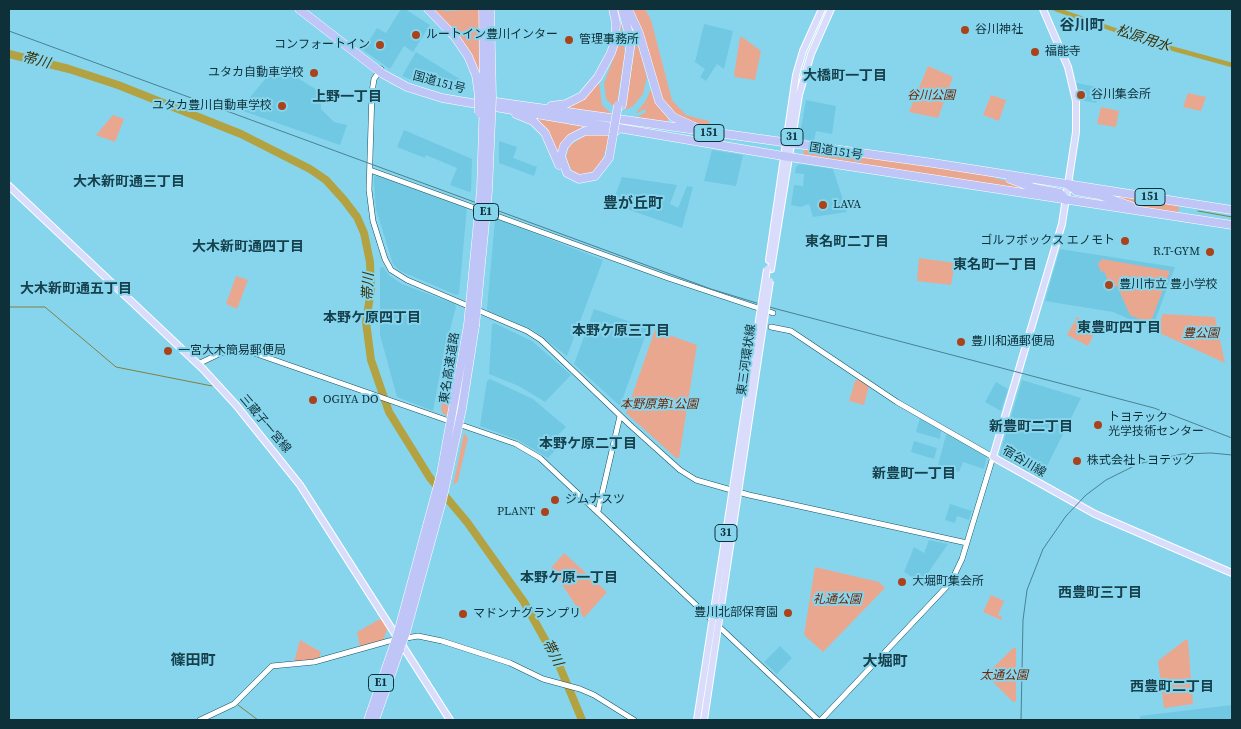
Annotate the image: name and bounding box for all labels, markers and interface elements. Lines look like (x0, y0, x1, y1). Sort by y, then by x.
district label: 谷川町 (1060, 17, 1104, 35)
water label: 松原用水 (1114, 22, 1172, 56)
place label: 谷川神社 (975, 23, 1023, 37)
marker: 谷川神社 (959, 24, 971, 36)
place label: ルートイン豊川インター (426, 28, 558, 42)
marker: ルートイン豊川インター (410, 29, 422, 41)
place label: 管理事務所 (579, 33, 639, 47)
marker: 管理事務所 (563, 34, 575, 46)
place label: コンフォートイン (274, 38, 370, 52)
marker: コンフォートイン (374, 39, 386, 51)
place label: 福能寺 (1045, 45, 1081, 59)
marker: 福能寺 (1029, 46, 1041, 58)
water label: 帯川 (20, 49, 52, 73)
place label: ユタカ自動車学校 (208, 66, 304, 80)
marker: ユタカ自動車学校 (308, 67, 320, 79)
district label: 大橋町一丁目 (803, 68, 887, 84)
street label: 国道151号 (411, 69, 467, 97)
place label: 谷川集会所 (1091, 88, 1151, 102)
district label: 上野一丁目 (312, 89, 382, 105)
park label: 谷川公園 (907, 89, 955, 103)
marker: 谷川集会所 (1075, 89, 1087, 101)
place label: ユタカ豊川自動車学校 (152, 99, 272, 113)
marker: ユタカ豊川自動車学校 (276, 100, 288, 112)
road number: 151 (694, 125, 724, 142)
road number: 31 (781, 128, 803, 146)
street label: 国道151号 (808, 141, 864, 163)
district label: 大木新町通三丁目 (73, 174, 185, 190)
road number: 151 (1135, 188, 1165, 206)
district label: 豊が丘町 (603, 195, 663, 213)
place label: LAVA (833, 198, 861, 212)
marker: LAVA (817, 199, 829, 211)
road number: E1 (474, 203, 498, 220)
district label: 東名町二丁目 (805, 234, 889, 250)
place label: ゴルフボックス エノモト (980, 234, 1115, 248)
marker: ゴルフボックス エノモト (1119, 235, 1131, 247)
district label: 大木新町通四丁目 (192, 239, 304, 255)
place label: R.T-GYM (1153, 245, 1200, 259)
marker: R.T-GYM (1204, 246, 1216, 258)
district label: 東名町一丁目 (953, 257, 1037, 273)
water label: 帯川 (360, 273, 378, 301)
place label: 豊川市立 豊小学校 (1119, 278, 1218, 292)
marker: 豊川市立 豊小学校 (1103, 279, 1115, 291)
district label: 大木新町通五丁目 (20, 281, 132, 297)
district label: 本野ケ原四丁目 (323, 310, 421, 326)
district label: 東豊町四丁目 (1077, 320, 1161, 336)
district label: 本野ケ原三丁目 (572, 323, 670, 339)
street label: 東三河環状線 (735, 323, 759, 397)
park label: 豊公園 (1183, 327, 1219, 341)
street label: 東名高速道路 (437, 331, 463, 405)
place label: 豊川和通郵便局 (971, 335, 1055, 349)
marker: 豊川和通郵便局 (955, 336, 967, 348)
place label: 一宮大木簡易郵便局 (178, 344, 286, 358)
marker: 一宮大木簡易郵便局 (162, 345, 174, 357)
street label: 三蔵子一宮線 (236, 392, 294, 456)
place label: OGIYA DO (323, 393, 379, 407)
marker: OGIYA DO (307, 394, 319, 406)
park label: 本野原第1公園 (620, 398, 698, 412)
place label: トヨテック 光学技術センター (1108, 411, 1204, 439)
district label: 新豊町二丁目 (989, 419, 1073, 435)
marker: トヨテック 光学技術センター (1092, 419, 1104, 431)
district label: 本野ケ原二丁目 (539, 436, 637, 452)
street label: 宿谷川線 (1000, 443, 1048, 481)
place label: 株式会社トヨテック (1087, 454, 1195, 468)
marker: 株式会社トヨテック (1071, 455, 1083, 467)
district label: 新豊町一丁目 (872, 466, 956, 482)
place label: ジムナスツ (565, 493, 625, 507)
marker: ジムナスツ (549, 494, 561, 506)
place label: PLANT (497, 505, 535, 519)
marker: PLANT (539, 506, 551, 518)
road number: 31 (715, 524, 737, 542)
district label: 本野ケ原一丁目 (520, 570, 618, 586)
place label: 大堀町集会所 (912, 575, 984, 589)
marker: 大堀町集会所 (896, 576, 908, 588)
district label: 西豊町三丁目 (1058, 585, 1142, 601)
park label: 礼通公園 (813, 593, 861, 607)
place label: 豊川北部保育園 (694, 606, 778, 620)
place label: マドンナグランプリ (473, 607, 581, 621)
marker: 豊川北部保育園 (782, 607, 794, 619)
marker: マドンナグランプリ (457, 608, 469, 620)
water label: 帯川 (538, 637, 566, 669)
district label: 篠田町 (171, 652, 215, 670)
district label: 大堀町 (863, 653, 907, 671)
park label: 太通公園 (980, 669, 1028, 683)
road number: E1 (368, 674, 394, 691)
district label: 西豊町二丁目 (1130, 679, 1214, 695)

